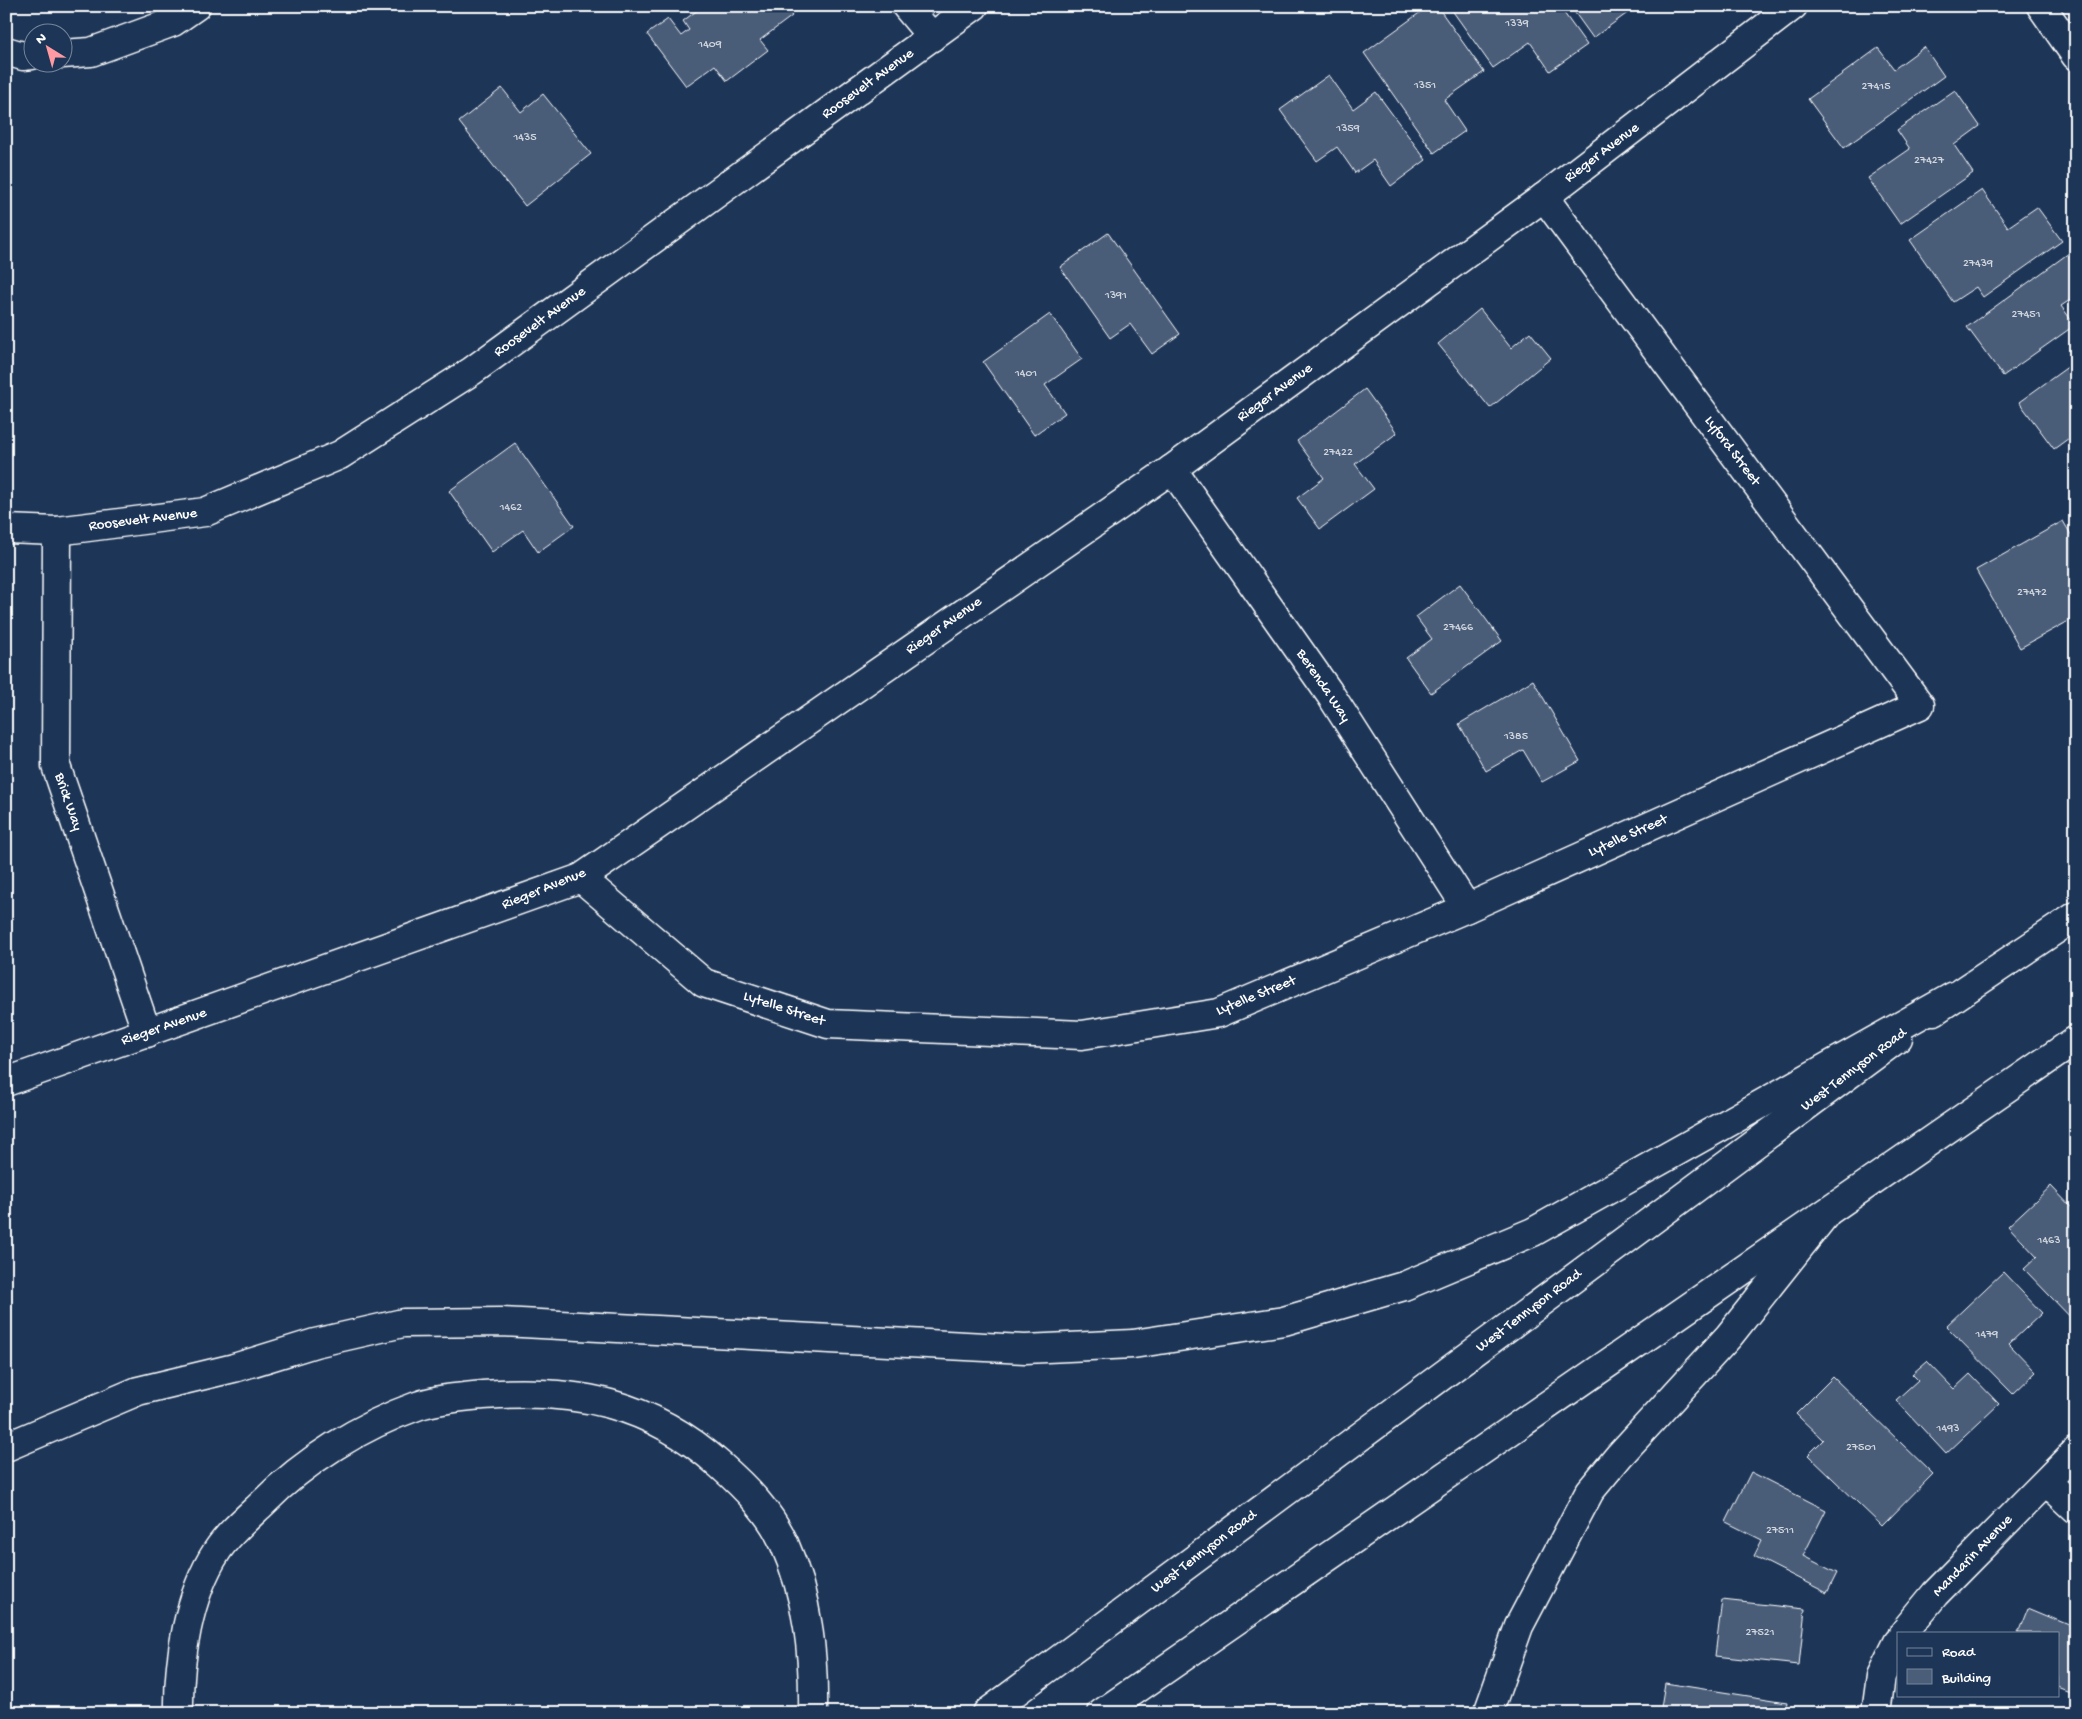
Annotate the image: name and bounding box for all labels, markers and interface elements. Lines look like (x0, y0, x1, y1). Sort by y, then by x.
house number: 1339 (1504, 17, 1529, 31)
north arrow (22, 22, 72, 72)
text: N (33, 30, 50, 49)
house number: 1409 (697, 38, 722, 52)
street label: Roosevelt Avenue (819, 44, 918, 123)
house number: 1351 (1413, 79, 1436, 93)
house number: 27415 (1862, 80, 1890, 94)
street label: Rieger Avenue (1561, 119, 1643, 187)
house number: 1359 (1335, 122, 1360, 136)
house number: 1435 (512, 131, 537, 145)
house number: 27427 (1914, 154, 1945, 168)
house number: 27439 (1963, 257, 1993, 271)
street label: Roosevelt Avenue (491, 282, 590, 361)
house number: 1391 (1104, 289, 1127, 303)
house number: 27451 (2012, 308, 2041, 322)
street label: Rieger Avenue (1234, 359, 1317, 426)
house number: 1401 (1014, 367, 1037, 381)
street label: Lyford Street (1700, 412, 1765, 491)
house number: 27422 (1323, 446, 1353, 460)
house number: 1462 (499, 501, 522, 515)
street label: Roosevelt Avenue (88, 504, 199, 536)
house number: 27472 (2017, 586, 2047, 600)
street label: Rieger Avenue (902, 593, 986, 659)
house number: 27466 (1443, 621, 1474, 635)
street label: Berenda Way (1291, 645, 1354, 727)
house number: 1385 (1503, 730, 1528, 744)
street label: Brick Way (49, 770, 86, 834)
street label: Lytelle Street (1586, 810, 1672, 861)
street label: Rieger Avenue (499, 864, 589, 914)
street label: Lytelle Street (1213, 971, 1300, 1020)
street label: Lytelle Street (741, 987, 829, 1031)
street label: Rieger Avenue (119, 1004, 209, 1050)
street label: West Tennyson Road (1798, 1024, 1911, 1116)
house number: 1463 (2037, 1234, 2060, 1248)
street label: West Tennyson Road (1473, 1265, 1586, 1357)
house number: 1479 (1975, 1328, 1998, 1342)
house number: 1493 (1936, 1422, 1959, 1436)
house number: 27501 (1846, 1441, 1876, 1455)
street label: West Tennyson Road (1148, 1506, 1261, 1598)
street label: Mandarin Avenue (1929, 1511, 2017, 1601)
house number: 27511 (1766, 1524, 1794, 1538)
house number: 27521 (1745, 1626, 1775, 1640)
legend (1897, 1632, 2060, 1696)
text: Road (1942, 1644, 1976, 1662)
text: Building (1941, 1670, 1991, 1688)

